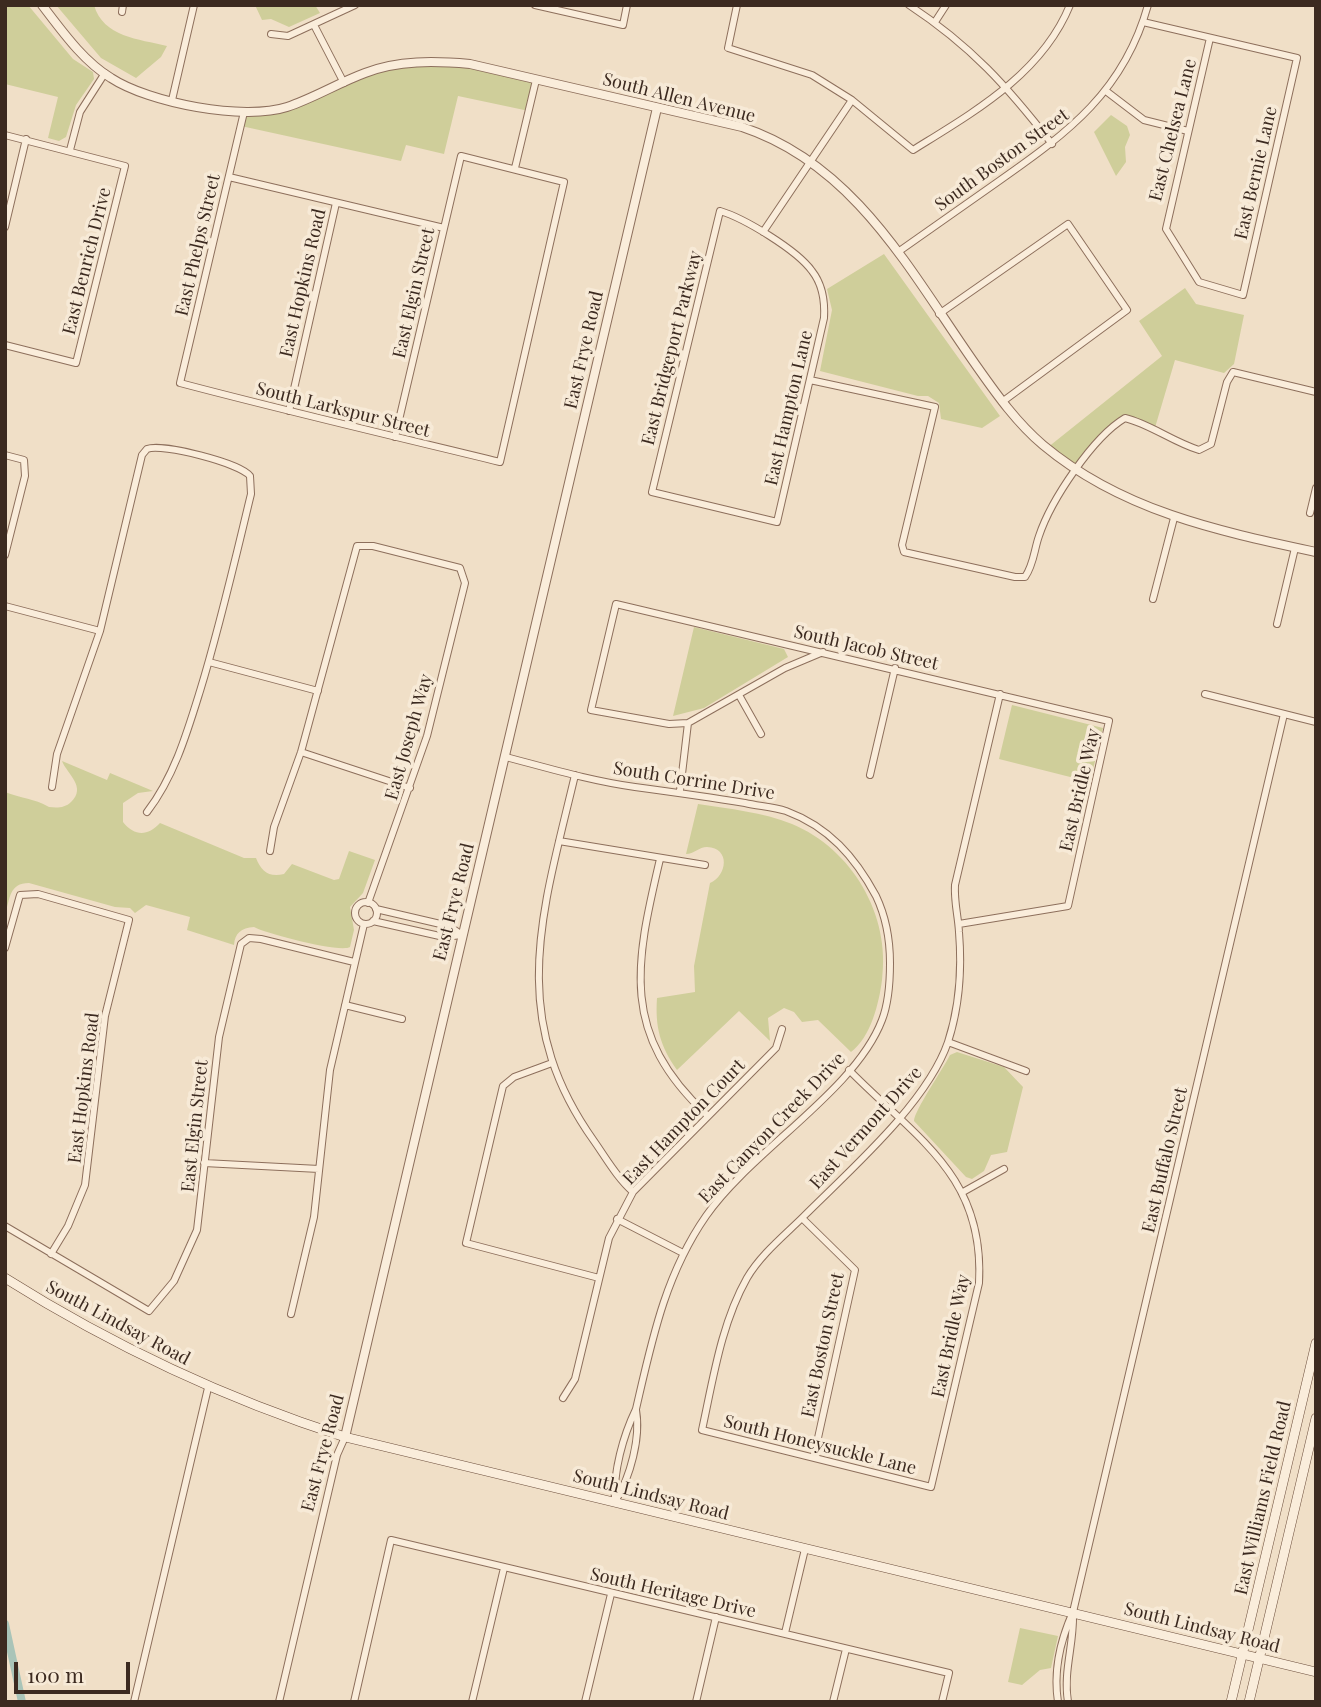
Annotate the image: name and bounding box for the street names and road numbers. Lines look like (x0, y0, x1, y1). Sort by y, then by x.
street label: East Chelsea Lane (1145, 57, 1201, 203)
street label: South Allen Avenue (600, 69, 758, 127)
street label: South Boston Street (931, 104, 1073, 216)
street label: East Bernie Lane (1230, 104, 1282, 242)
street label: East Phelps Street (171, 172, 225, 318)
street label: East Benrich Drive (58, 185, 116, 337)
street label: East Hopkins Road (275, 207, 331, 359)
street label: East Elgin Street (388, 226, 440, 360)
street label: East Bridgeport Parkway (637, 248, 707, 448)
street label: East Frye Road (560, 289, 608, 411)
street label: East Hampton Lane (761, 328, 817, 488)
street label: South Larkspur Street (254, 378, 432, 442)
street label: South Jacob Street (792, 621, 940, 675)
street label: East Joseph Way (381, 671, 437, 803)
street label: East Bridle Way (1055, 726, 1105, 854)
street label: South Corrine Drive (612, 758, 776, 804)
street label: East Frye Road (429, 841, 479, 963)
street label: East Hopkins Road (64, 1011, 104, 1165)
street label: East Canyon Creek Drive (694, 1048, 850, 1208)
street label: East Hampton Court (618, 1055, 750, 1189)
street label: East Elgin Street (177, 1059, 213, 1193)
street label: East Vermont Drive (805, 1062, 927, 1194)
street label: East Buffalo Street (1138, 1085, 1192, 1235)
street label: East Boston Street (797, 1270, 849, 1420)
street label: East Bridle Way (927, 1272, 975, 1400)
street label: South Lindsay Road (42, 1276, 194, 1370)
street label: East Frye Road (297, 1392, 349, 1514)
street label: East Williams Field Road (1230, 1399, 1296, 1597)
street label: South Honeysuckle Lane (721, 1411, 919, 1479)
street label: South Lindsay Road (571, 1465, 731, 1525)
street label: South Heritage Drive (588, 1563, 758, 1623)
street label: South Lindsay Road (1122, 1598, 1282, 1658)

